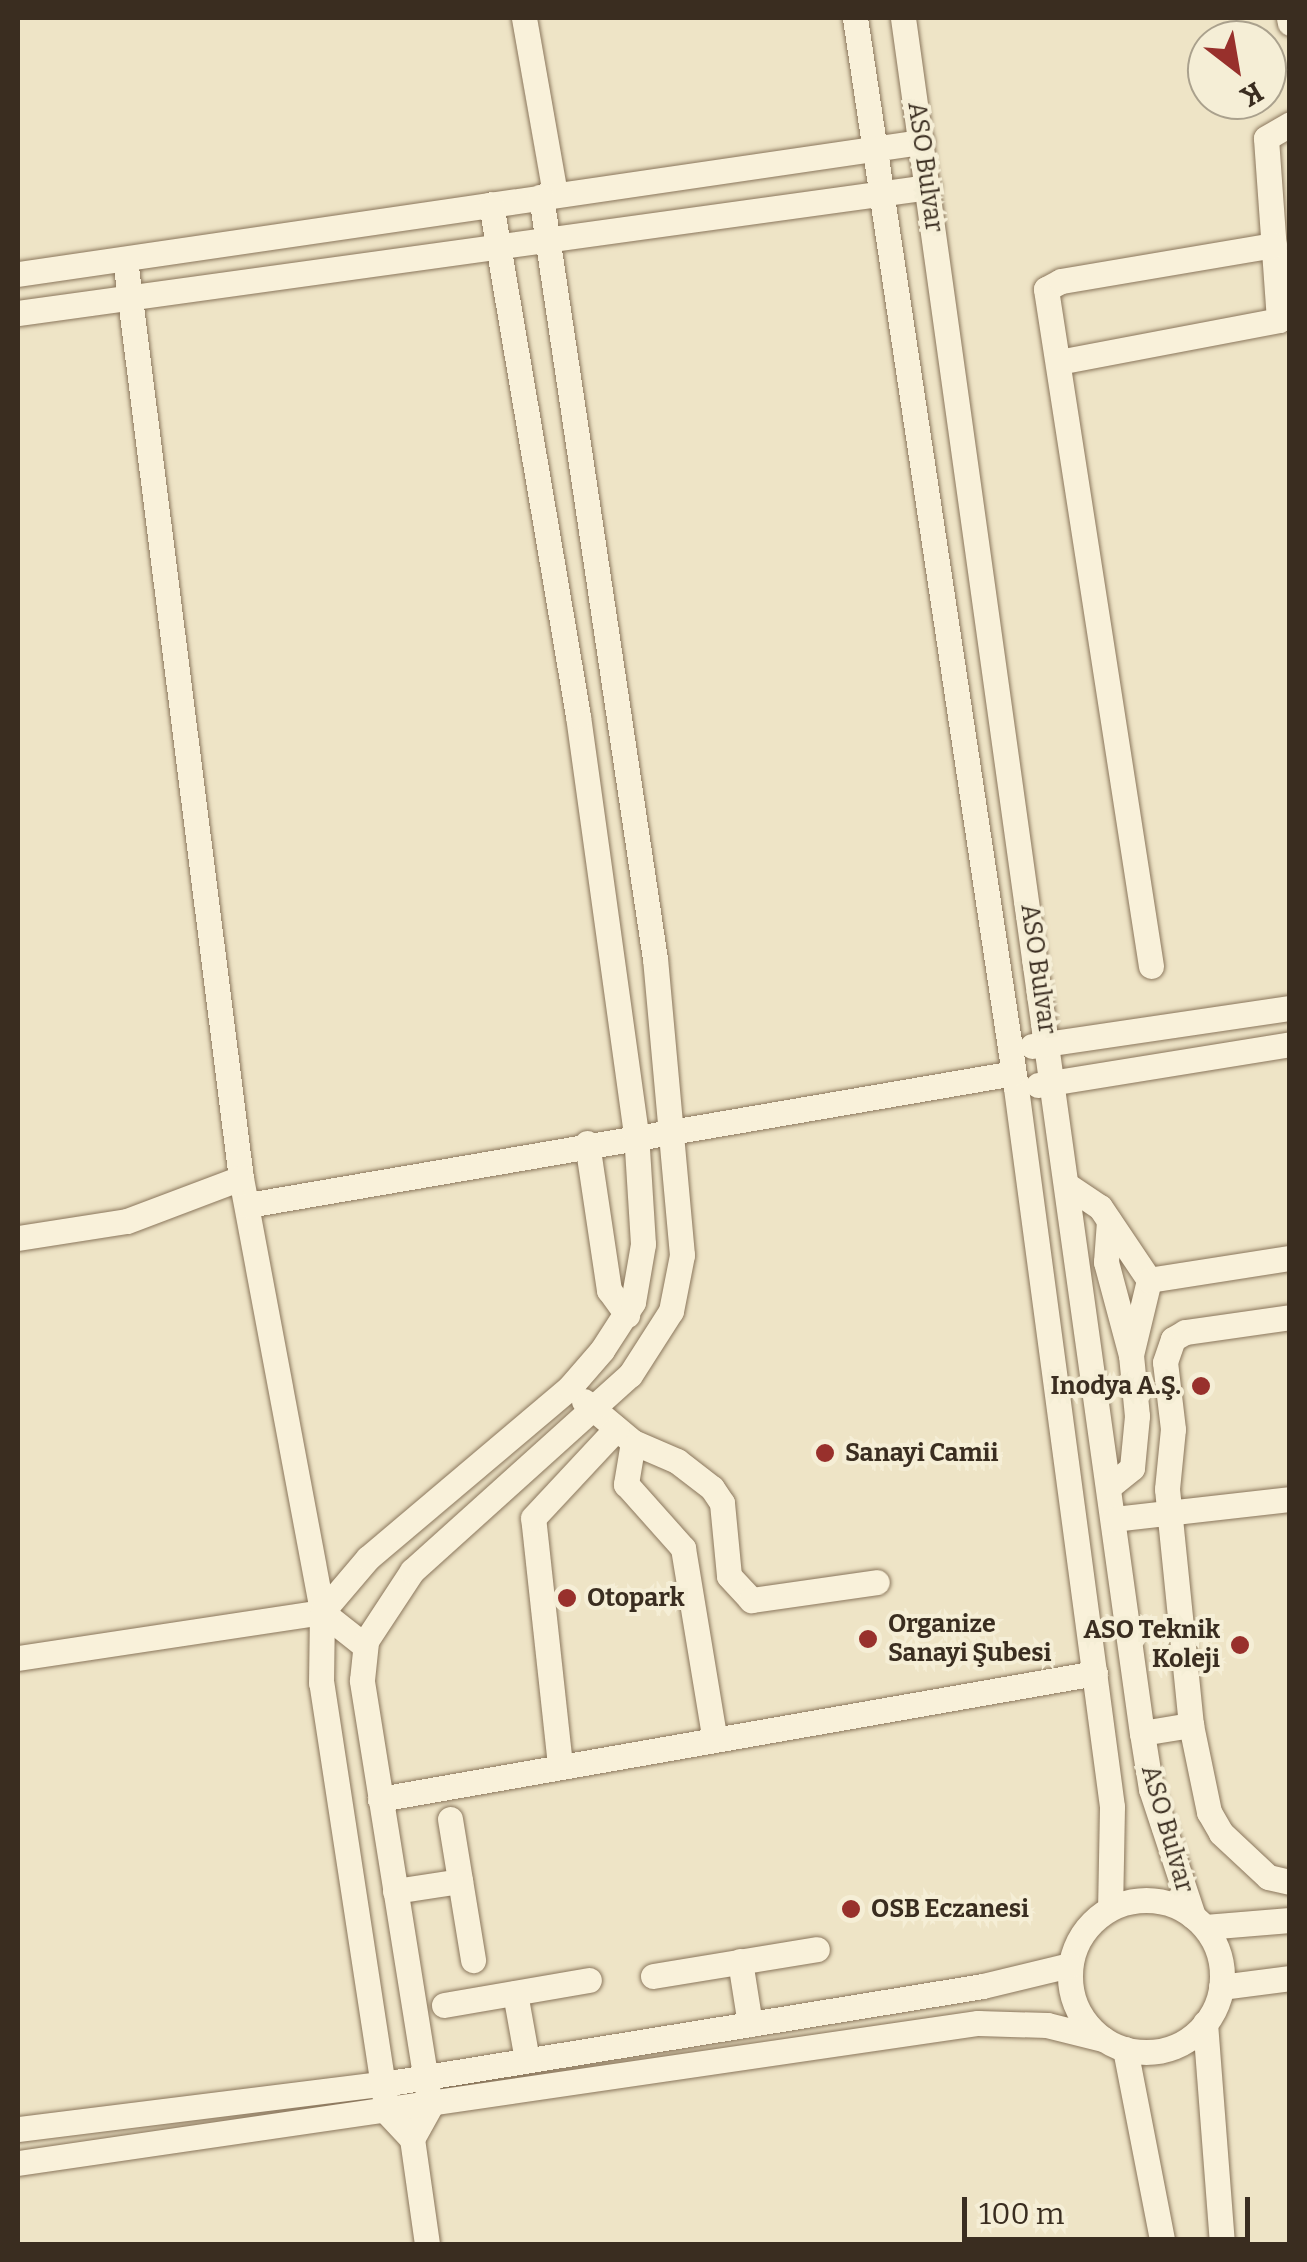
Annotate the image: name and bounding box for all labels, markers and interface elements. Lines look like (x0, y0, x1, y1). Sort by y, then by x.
north arrow (1187, 20, 1287, 120)
text: K (1235, 75, 1269, 114)
street label: ASO Bulvar (901, 100, 949, 234)
street label: ASO Bulvar (1014, 902, 1062, 1036)
place label: Inodya A.Ş. (1051, 1371, 1181, 1401)
marker: Inodya A.Ş. (1190, 1375, 1212, 1397)
place label: Sanayi Camii (845, 1438, 998, 1468)
marker: Sanayi Camii (814, 1442, 836, 1464)
place label: Otopark (587, 1583, 685, 1613)
marker: Otopark (556, 1587, 578, 1609)
place label: Organize Sanayi Şubesi (888, 1610, 1051, 1669)
place label: ASO Teknik Koleji (1083, 1616, 1220, 1675)
marker: Organize Sanayi Şubesi (857, 1628, 879, 1650)
marker: ASO Teknik Koleji (1229, 1634, 1251, 1656)
street label: ASO Bulvar (1135, 1762, 1199, 1896)
place label: OSB Eczanesi (871, 1894, 1029, 1924)
marker: OSB Eczanesi (840, 1898, 862, 1920)
scale bar (967, 2177, 1254, 2239)
text: 100 m (979, 2196, 1064, 2232)

